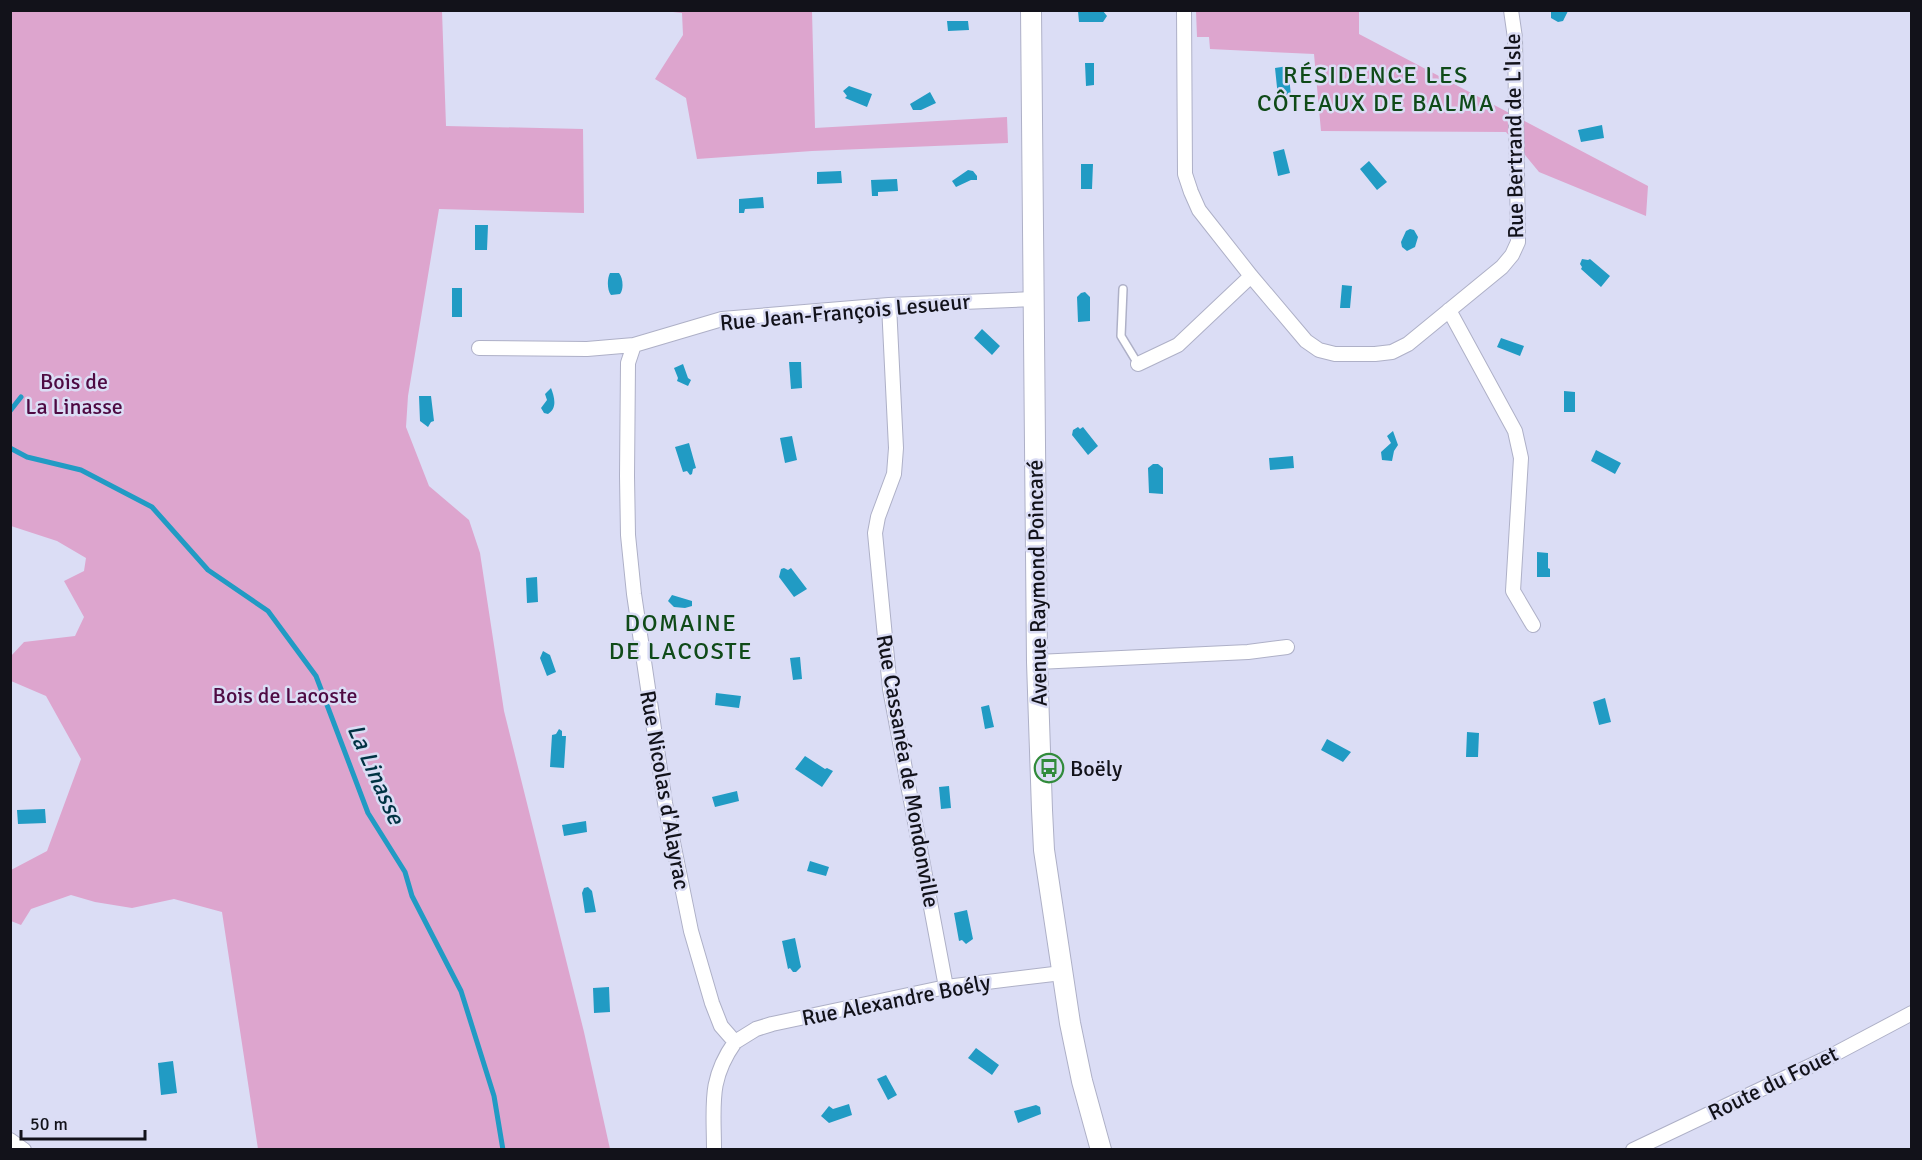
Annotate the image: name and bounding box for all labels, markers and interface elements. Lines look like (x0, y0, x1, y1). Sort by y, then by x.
street label: Rue Bertrand de L'Isle (1499, 33, 1529, 239)
district label: RÉSIDENCE LES CÔTEAUX DE BALMA (1257, 60, 1495, 118)
street label: Rue Jean-François Lesueur (719, 288, 971, 336)
park label: Bois de La Linasse (25, 368, 123, 420)
street label: Avenue Raymond Poincaré (1021, 459, 1053, 707)
district label: DOMAINE DE LACOSTE (609, 608, 753, 666)
street label: Rue Cassanéa de Mondonville (871, 632, 945, 910)
park label: Bois de Lacoste (213, 682, 357, 709)
street label: Rue Nicolas d'Alayrac (634, 688, 696, 892)
water label: La Linasse (341, 719, 412, 830)
bus stop icon: Boëly (1033, 752, 1065, 784)
place label: Boëly (1070, 755, 1123, 782)
street label: Rue Alexandre Boély (799, 968, 993, 1032)
street label: Route du Fouet (1704, 1040, 1843, 1126)
scale bar (21, 1103, 146, 1141)
text: 50 m (30, 1113, 68, 1135)

